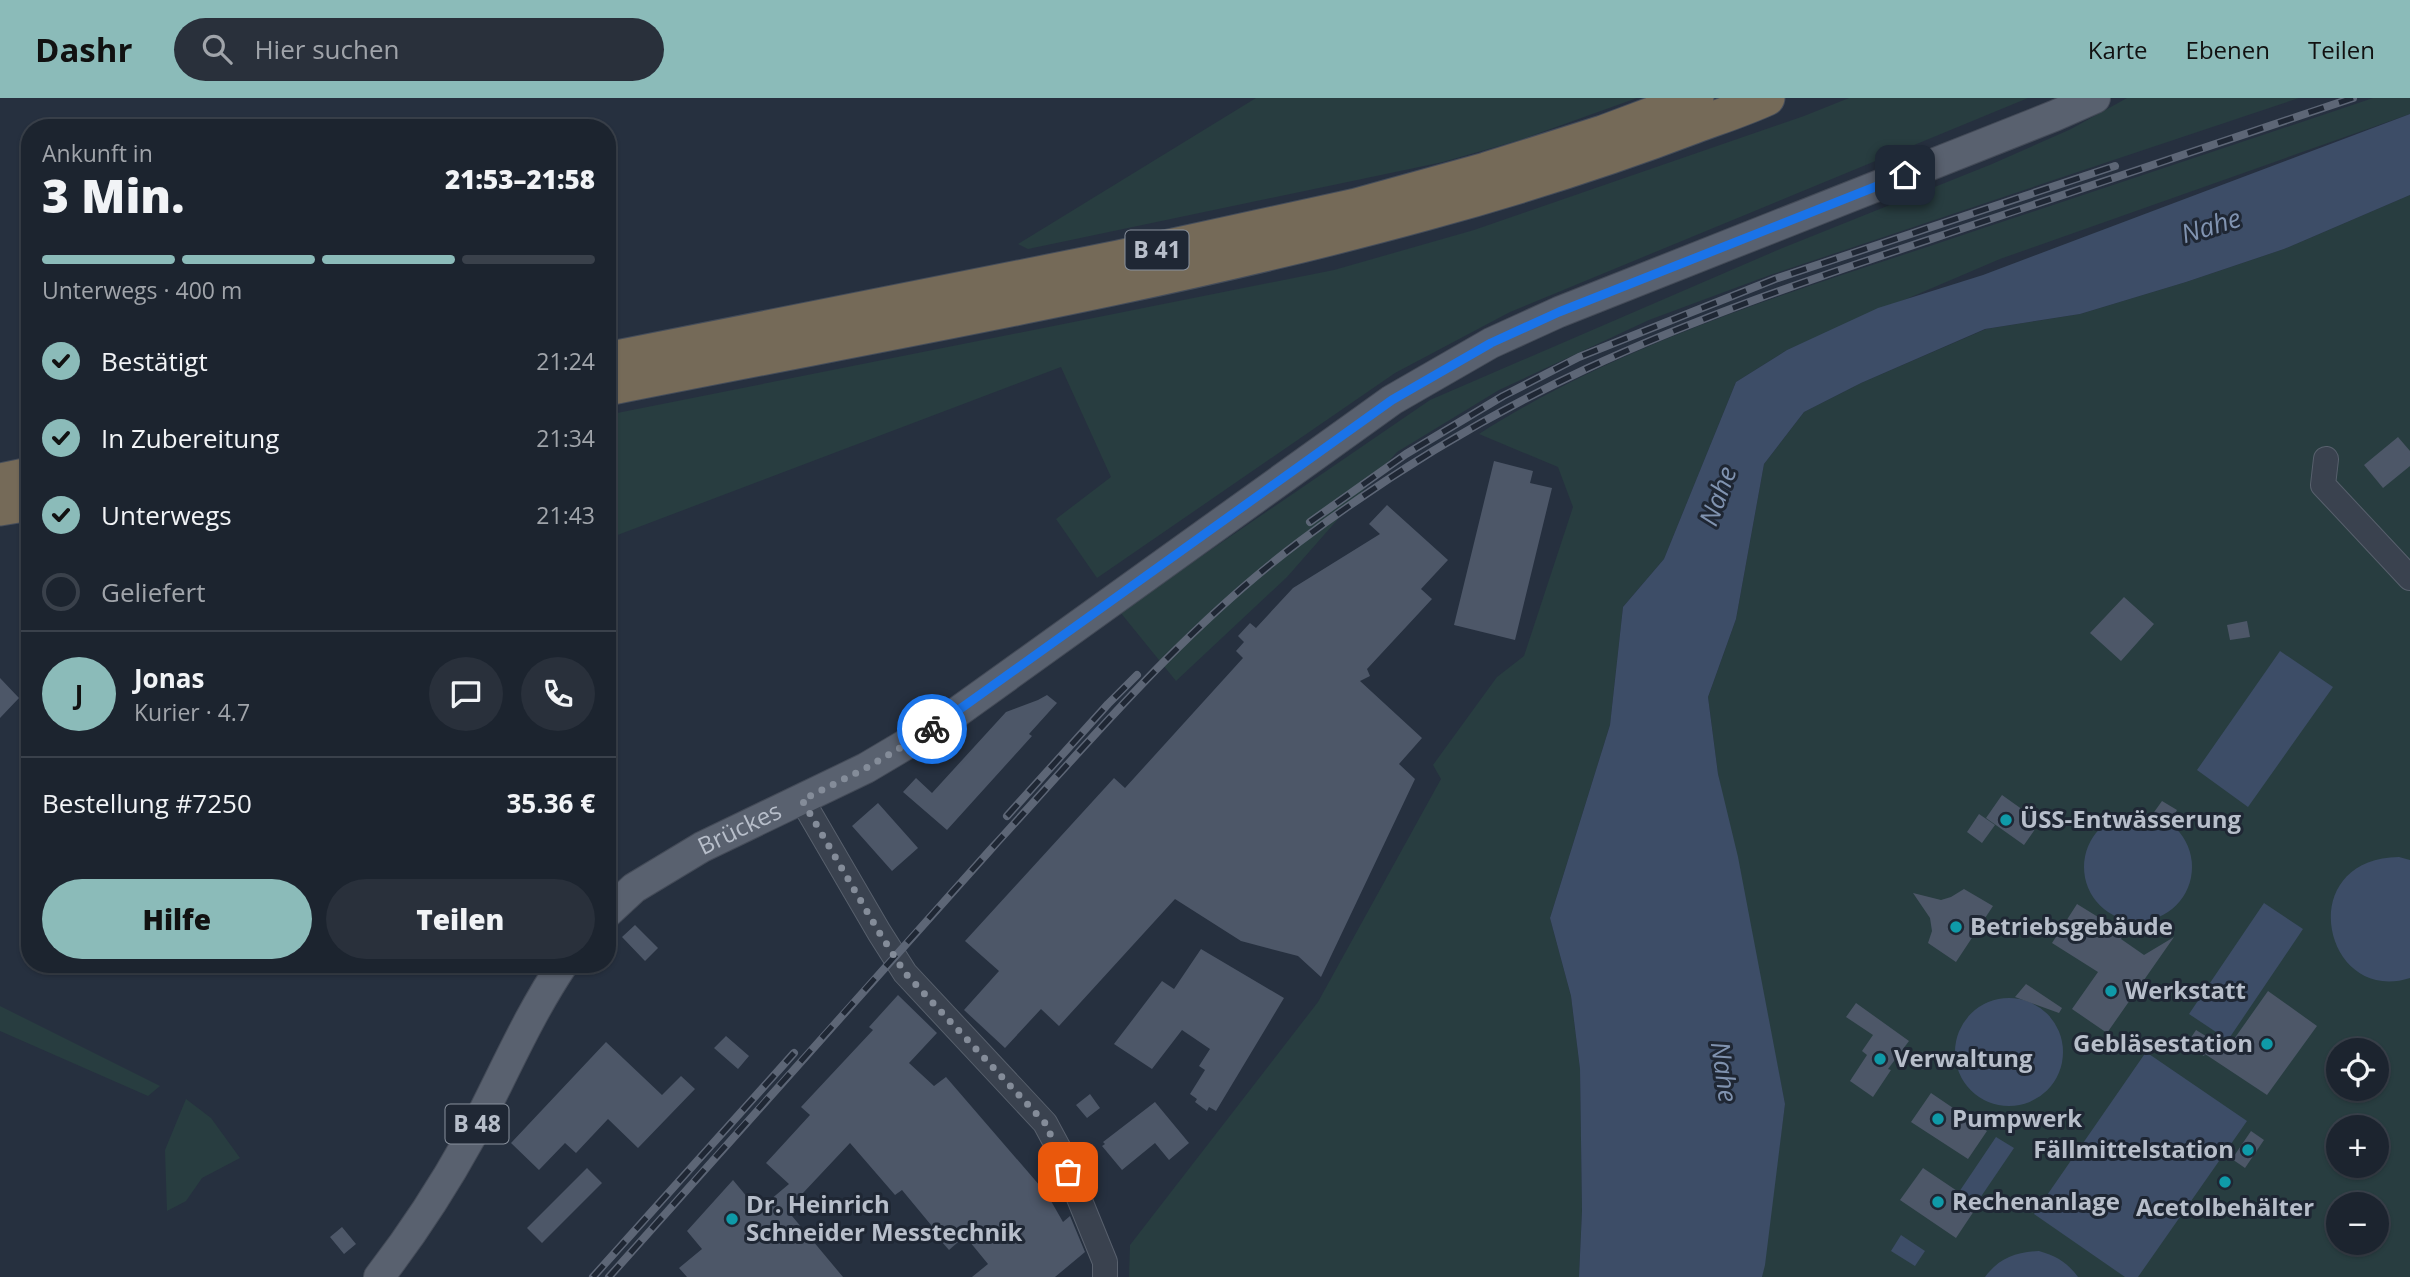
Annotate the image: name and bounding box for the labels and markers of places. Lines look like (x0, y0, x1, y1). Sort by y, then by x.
pin (1875, 145, 1935, 205)
place label: ÜSS-Entwässerung (2020, 802, 2241, 835)
marker: ÜSS-Entwässerung (1998, 812, 2014, 828)
place label: Betriebsgebäude (1970, 909, 2173, 942)
marker: Betriebsgebäude (1948, 919, 1964, 935)
place label: Werkstatt (2125, 973, 2246, 1006)
marker: Werkstatt (2103, 983, 2119, 999)
place label: Gebläsestation (2073, 1026, 2253, 1059)
marker: Gebläsestation (2259, 1036, 2275, 1052)
place label: Verwaltung (1894, 1041, 2033, 1074)
marker: Verwaltung (1872, 1051, 1888, 1067)
place label: Pumpwerk (1952, 1101, 2082, 1134)
marker: Pumpwerk (1930, 1111, 1946, 1127)
place label: Fällmittelstation (2033, 1132, 2234, 1165)
pin (1038, 1142, 1098, 1202)
marker: Fällmittelstation (2240, 1142, 2256, 1158)
marker: Acetolbehälter (2217, 1174, 2233, 1190)
place label: Rechenanlage (1952, 1184, 2120, 1217)
place label: Dr. Heinrich Schneider Messtechnik (746, 1187, 1023, 1248)
place label: Acetolbehälter (2136, 1190, 2314, 1223)
marker: Rechenanlage (1930, 1194, 1946, 1210)
marker: Dr. Heinrich Schneider Messtechnik (724, 1211, 740, 1227)

